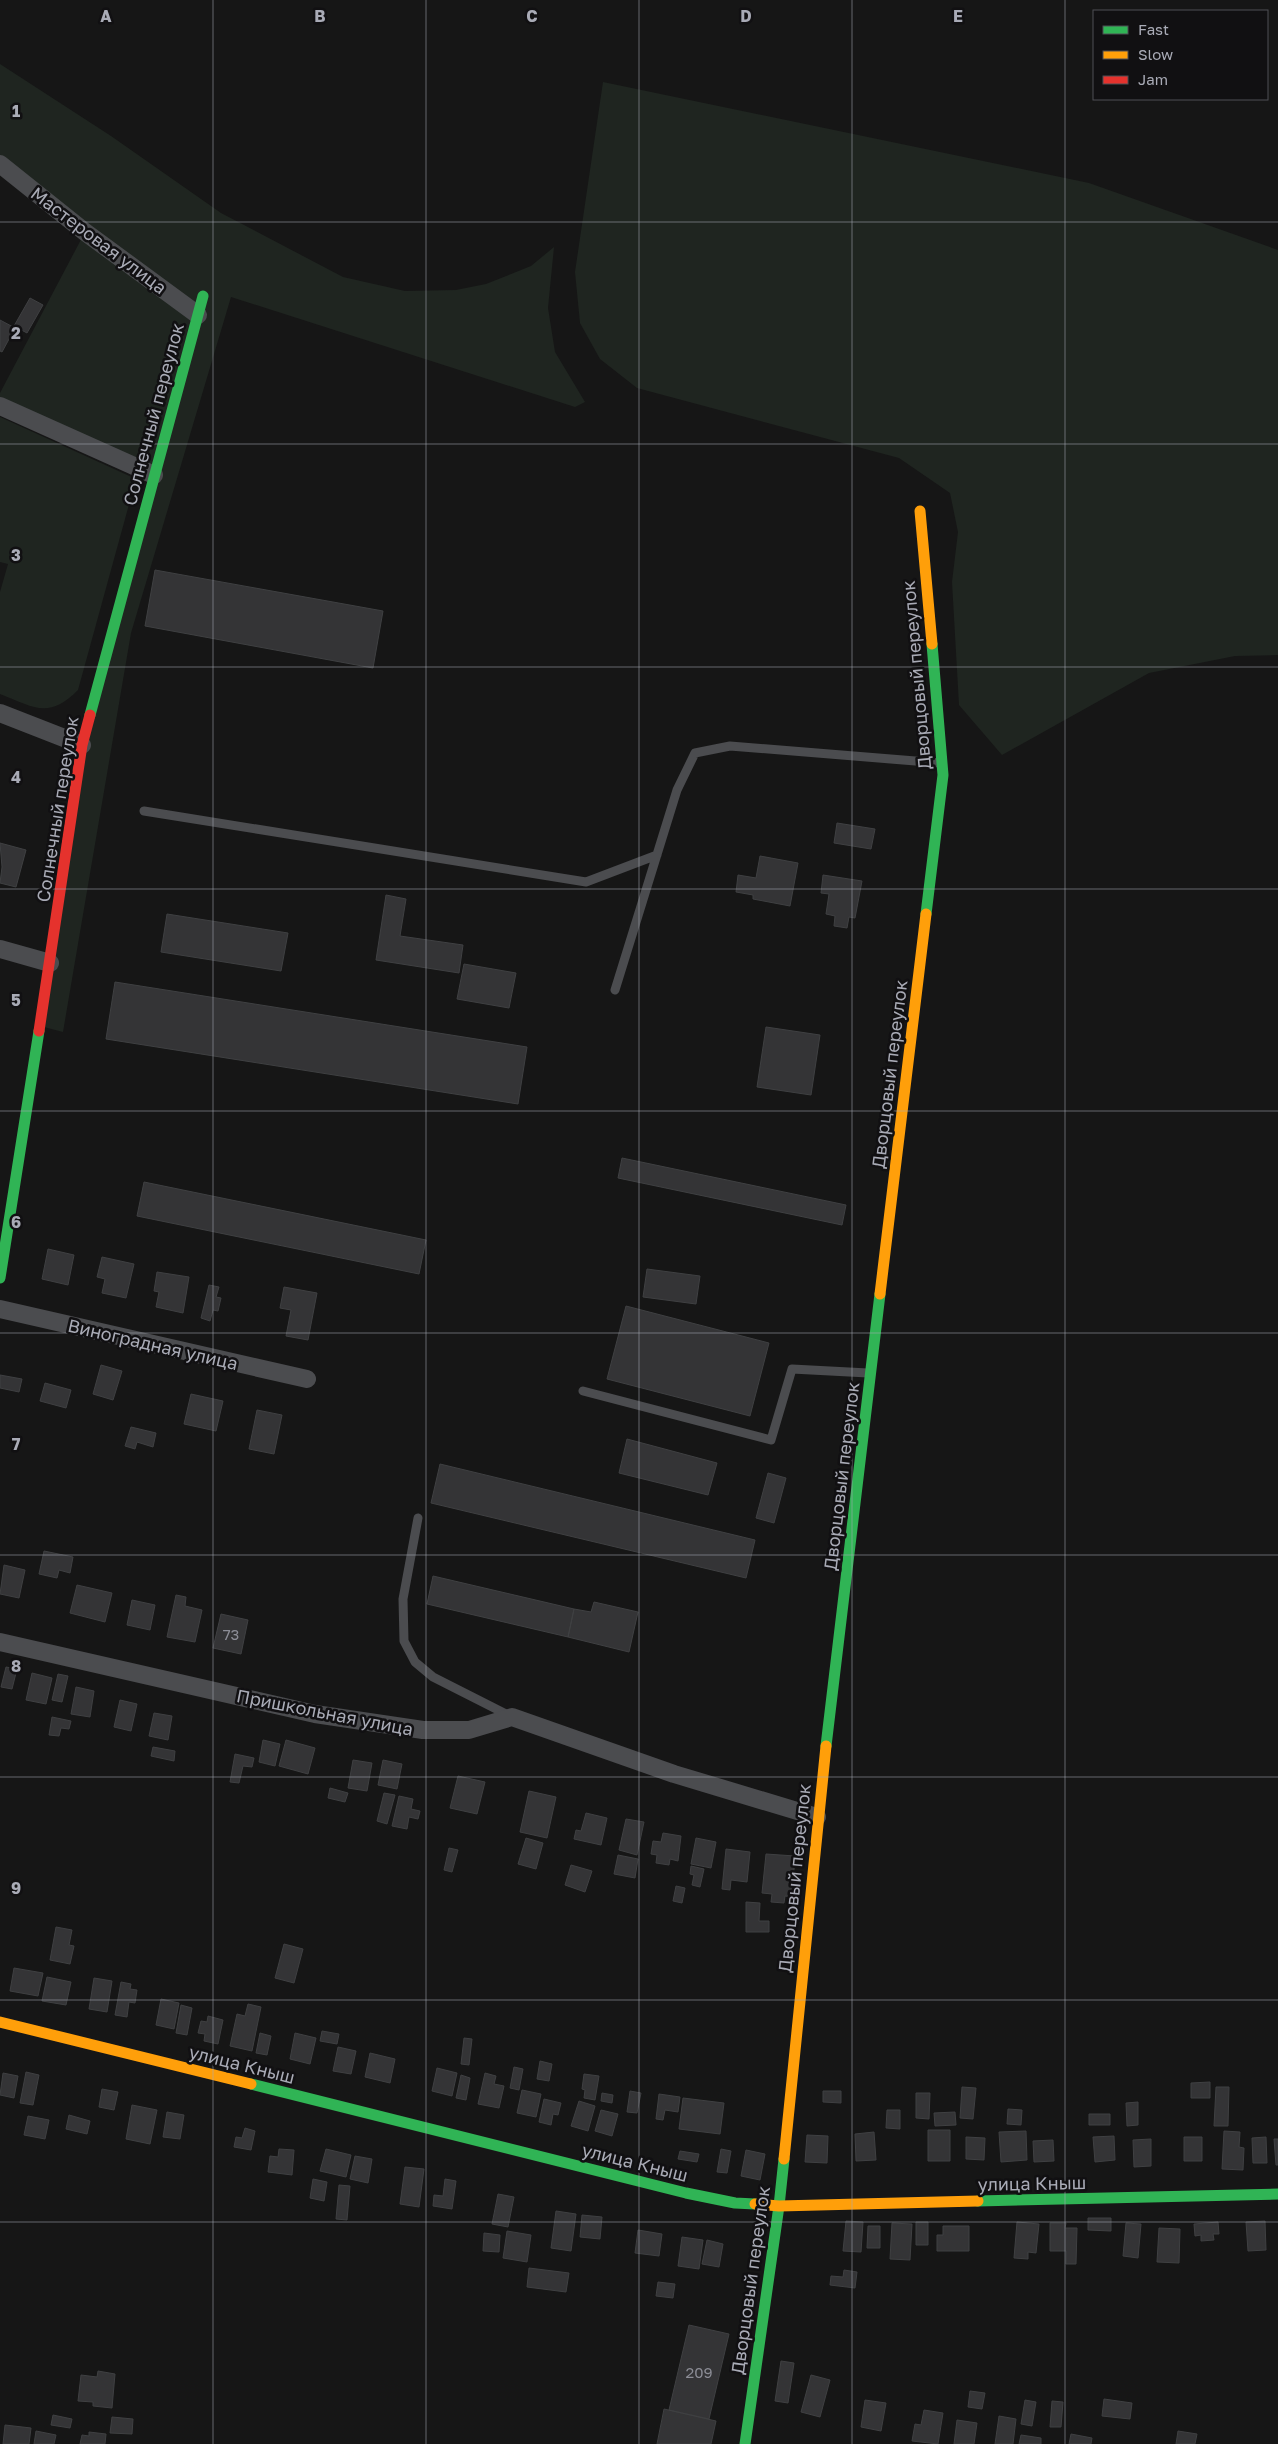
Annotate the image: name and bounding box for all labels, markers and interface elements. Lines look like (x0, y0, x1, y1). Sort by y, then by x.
text: A (100, 6, 112, 26)
text: B (314, 6, 326, 26)
text: C (526, 6, 538, 26)
text: D (740, 6, 752, 26)
text: E (953, 6, 963, 26)
legend (1093, 10, 1268, 100)
text: Fast (1138, 20, 1169, 38)
text: Slow (1138, 45, 1173, 63)
text: Jam (1138, 70, 1168, 88)
text: 1 (12, 101, 20, 121)
street label: Мастеровая улица (27, 182, 171, 298)
street label: Солнечный переулок (118, 320, 188, 508)
text: 2 (11, 323, 21, 343)
text: 3 (11, 545, 21, 565)
street label: Дворцовый переулок (897, 580, 935, 770)
street label: Солнечный переулок (31, 714, 83, 904)
text: 4 (11, 767, 21, 787)
street label: Дворцовый переулок (867, 978, 911, 1170)
text: 5 (11, 990, 21, 1010)
text: 6 (11, 1212, 21, 1232)
street label: Виноградная улица (66, 1314, 240, 1374)
street label: Дворцовый переулок (819, 1380, 863, 1572)
text: 7 (12, 1434, 21, 1454)
house number: 73 (223, 1625, 239, 1643)
text: 8 (11, 1656, 21, 1676)
street label: Пришкольная улица (235, 1684, 415, 1740)
street label: Дворцовый переулок (773, 1783, 815, 1973)
text: 9 (11, 1878, 21, 1898)
street label: улица Кныш (187, 2040, 297, 2088)
street label: улица Кныш (580, 2138, 690, 2186)
street label: улица Кныш (978, 2171, 1086, 2195)
street label: Дворцовый переулок (726, 2185, 774, 2375)
house number: 209 (685, 2363, 713, 2381)

